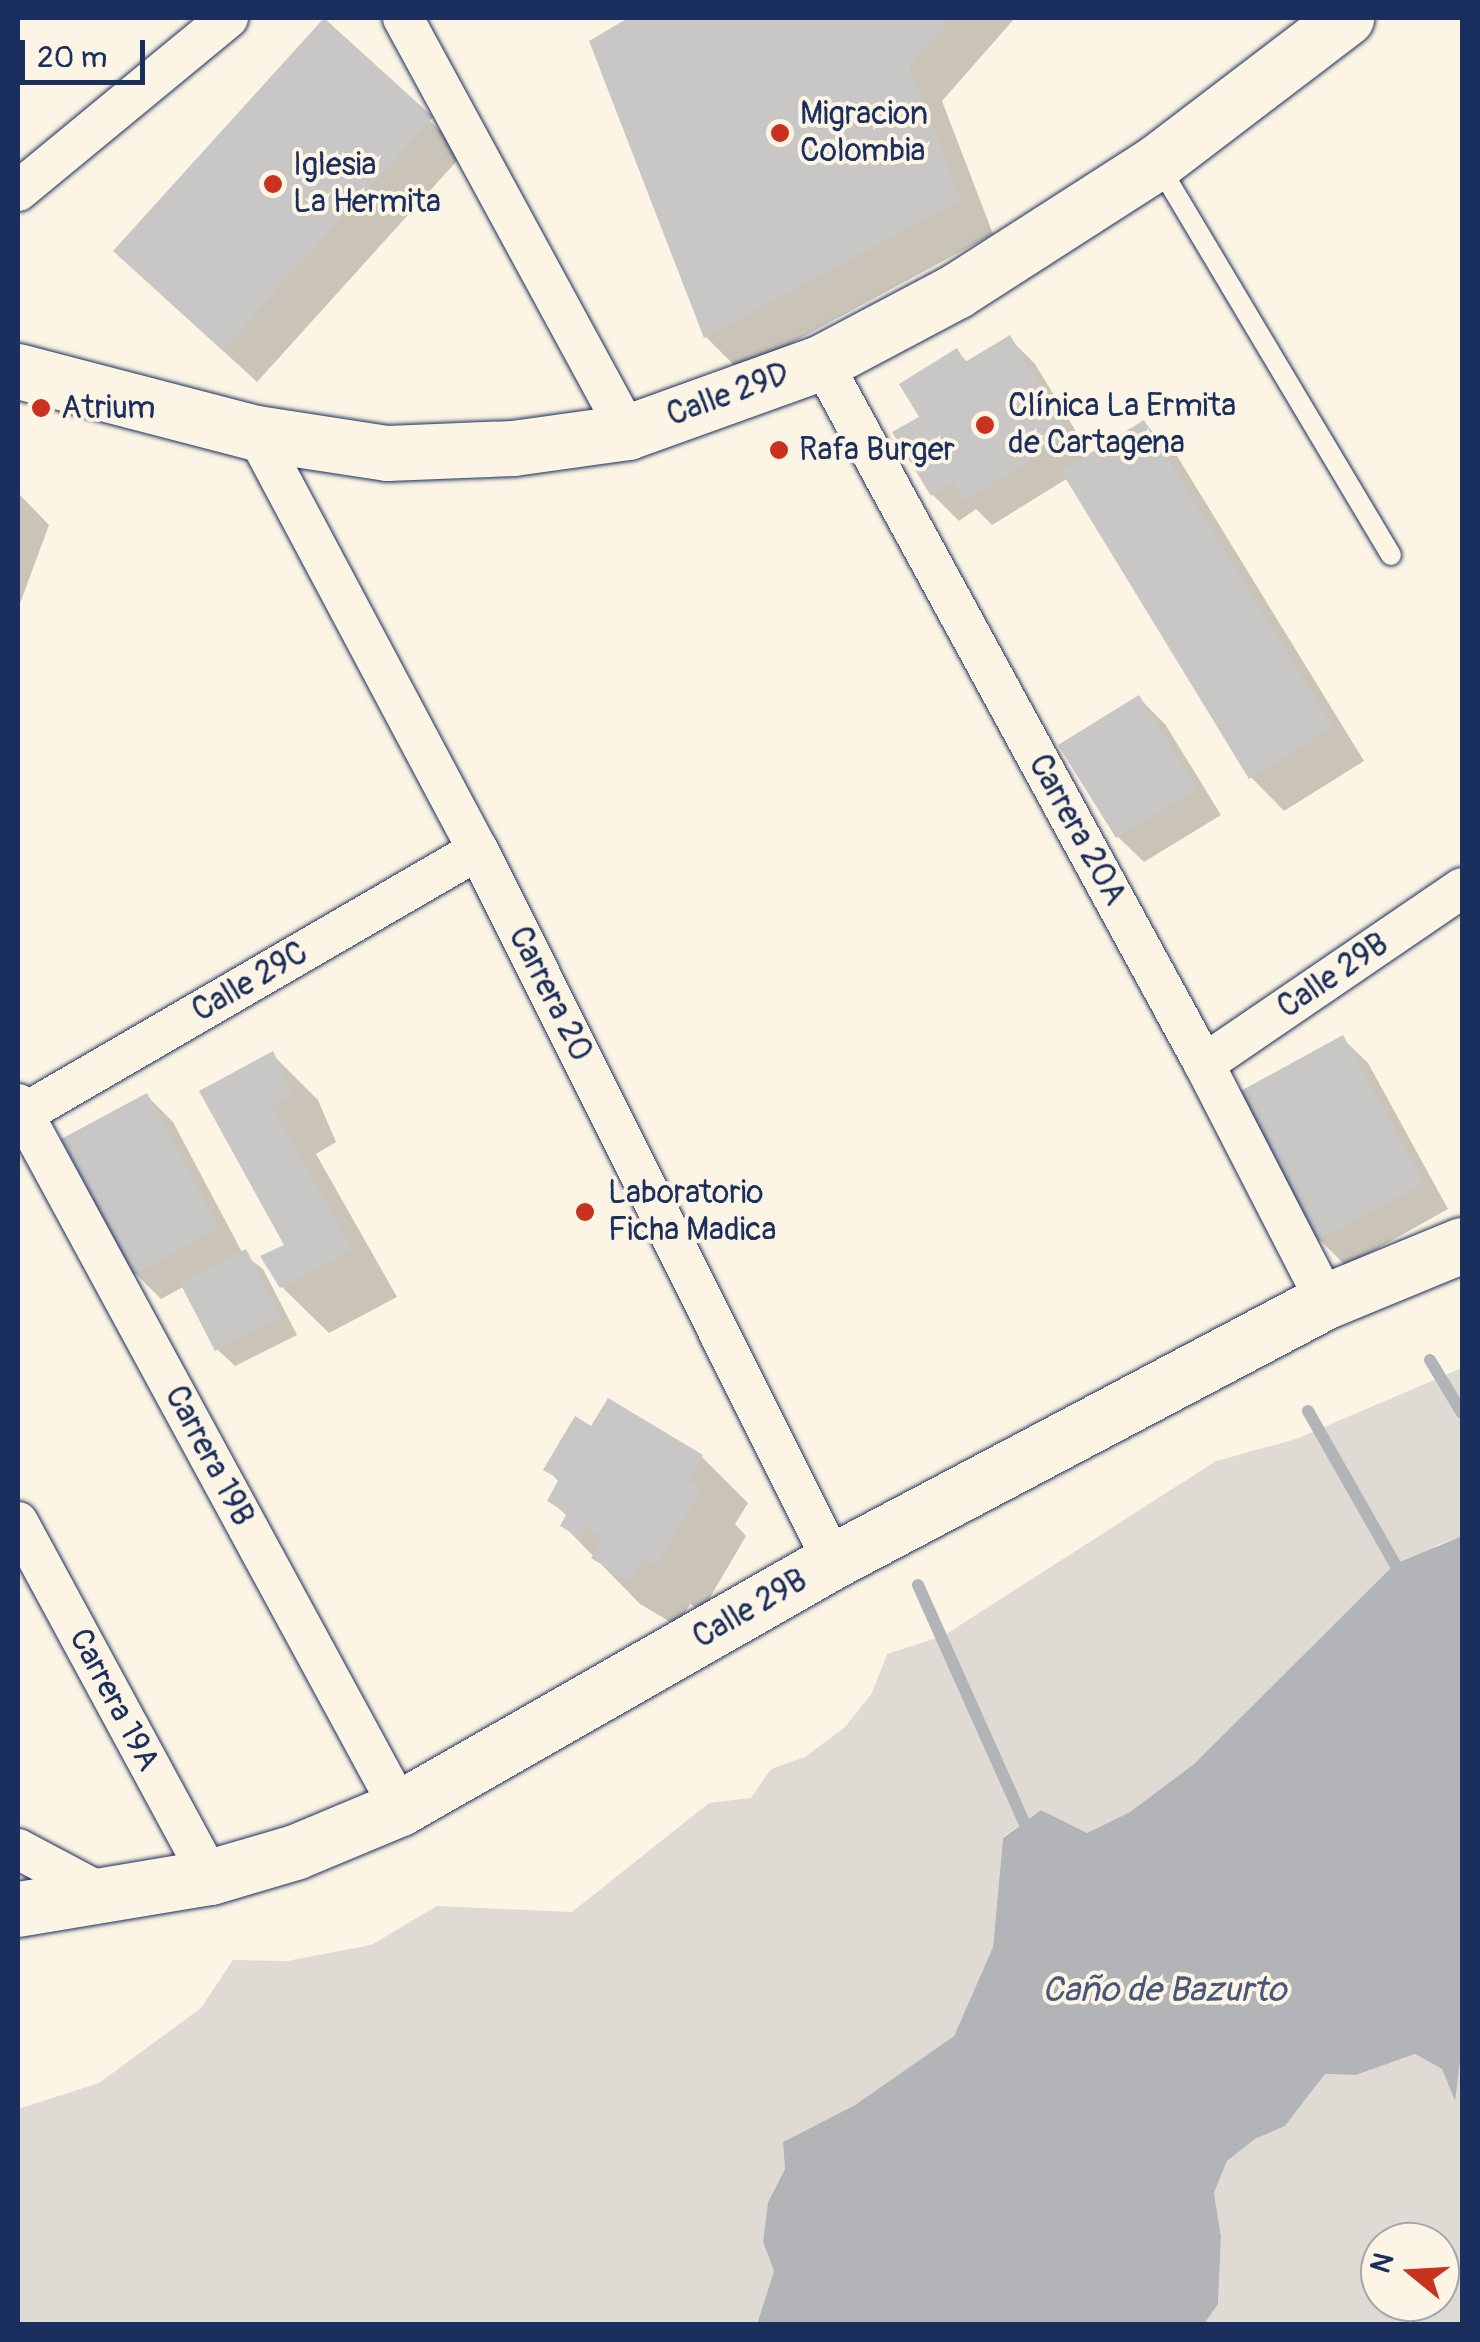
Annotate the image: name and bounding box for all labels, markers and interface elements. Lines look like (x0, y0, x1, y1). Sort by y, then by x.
scale bar (25, 20, 150, 82)
text: 20 m (37, 39, 107, 76)
place label: Migracion Colombia (800, 96, 928, 171)
marker: Migracion Colombia (769, 122, 791, 144)
place label: Iglesia La Hermita (293, 147, 441, 222)
marker: Iglesia La Hermita (262, 173, 284, 195)
street label: Calle 29D (662, 355, 794, 435)
place label: Clínica La Ermita de Cartagena (1008, 388, 1236, 463)
place label: Atrium (61, 389, 155, 427)
marker: Atrium (30, 397, 52, 419)
marker: Clínica La Ermita de Cartagena (972, 412, 998, 438)
place label: Rafa Burger (799, 431, 955, 469)
marker: Rafa Burger (768, 439, 790, 461)
street label: Carrera 20A (1020, 748, 1134, 912)
street label: Carrera 20 (500, 920, 600, 1068)
street label: Calle 29B (1270, 925, 1396, 1027)
street label: Calle 29C (186, 934, 314, 1030)
place label: Laboratorio Ficha Madica (608, 1175, 776, 1250)
marker: Laboratorio Ficha Madica (572, 1199, 598, 1225)
street label: Carrera 19B (156, 1379, 262, 1533)
street label: Calle 29B (686, 1561, 814, 1657)
street label: Carrera 19A (61, 1622, 167, 1778)
water label: Caño de Bazurto (1042, 1969, 1286, 2011)
north arrow (1360, 2222, 1460, 2322)
text: N (1363, 2249, 1402, 2278)

